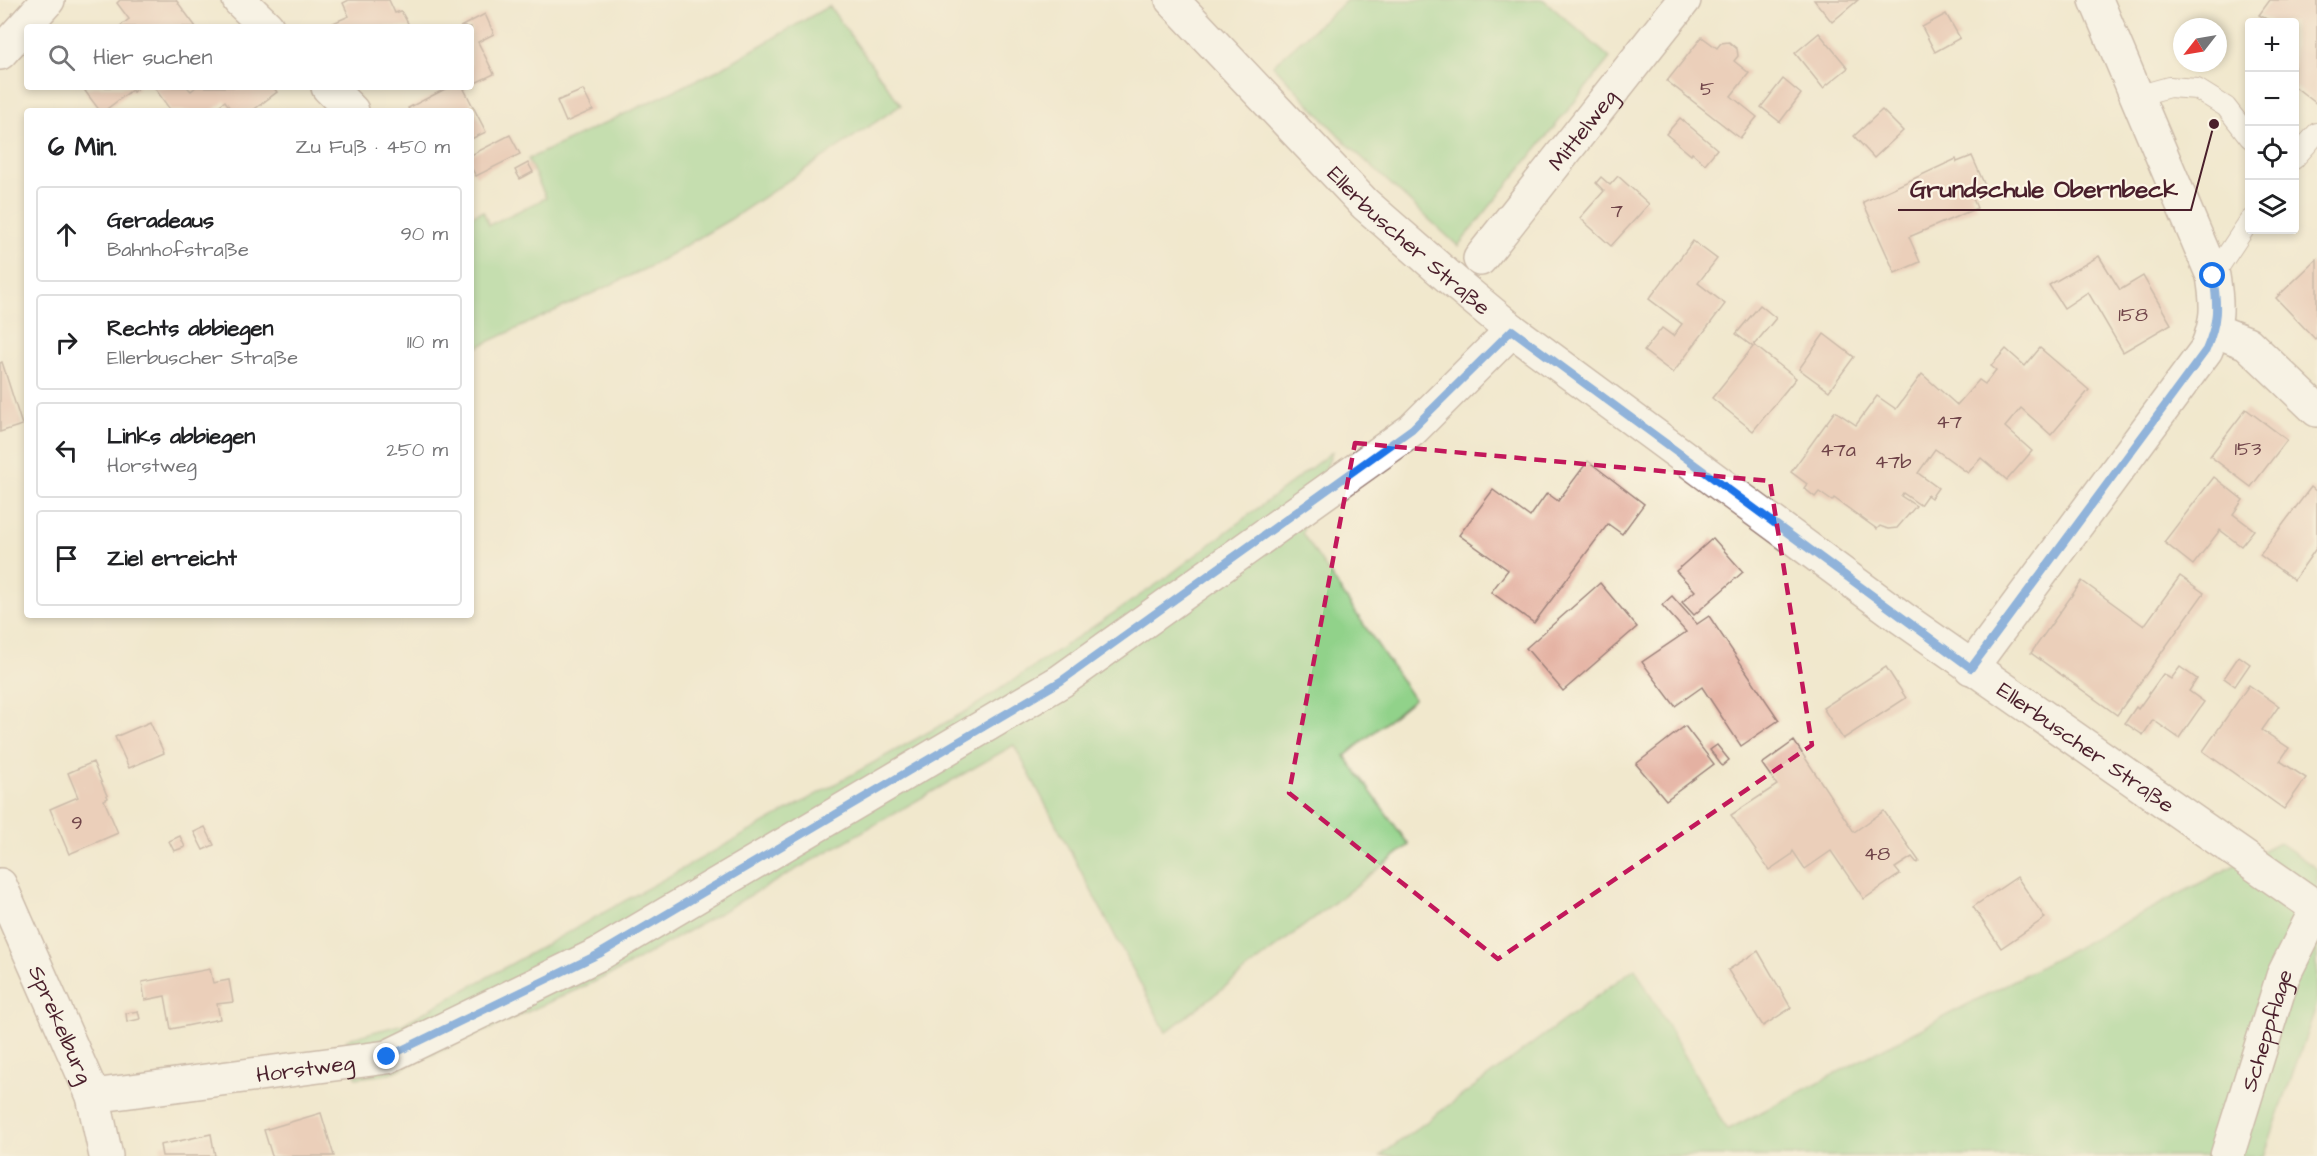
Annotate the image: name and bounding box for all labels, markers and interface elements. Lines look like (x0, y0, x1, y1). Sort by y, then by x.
north arrow (2173, 18, 2227, 72)
map controls (2245, 18, 2299, 234)
button: + (2245, 18, 2299, 72)
search box (24, 24, 474, 90)
icon: search (45, 41, 78, 74)
text: Hier suchen (93, 42, 212, 73)
button: − (2245, 72, 2299, 126)
house number: 5 (1700, 75, 1714, 103)
street label: Mittelweg (1541, 83, 1626, 178)
button: locate (2245, 126, 2299, 180)
text: 6 Min. (48, 129, 117, 165)
text: Zu Fuß · 450 m (295, 133, 450, 161)
street label: Ellerbuscher Straße (1320, 160, 1497, 323)
callout: Grundschule Obernbeck (1898, 168, 2191, 210)
text: Grundschule Obernbeck (1910, 173, 2178, 207)
button: layers (2245, 180, 2299, 234)
house number: 7 (1611, 197, 1623, 225)
text: Geradeaus (107, 205, 214, 236)
icon: ahead (50, 218, 83, 251)
text: 90 m (400, 220, 448, 248)
text: Bahnhofstraße (107, 236, 249, 264)
route start (2199, 262, 2225, 288)
house number: 158 (2118, 301, 2148, 329)
text: Rechts abbiegen (107, 313, 274, 344)
icon: right (50, 326, 83, 359)
text: 110 m (407, 328, 448, 356)
text: Ellerbuscher Straße (107, 344, 298, 372)
house number: 47 (1936, 408, 1962, 436)
text: Links abbiegen (107, 421, 255, 452)
icon: left (50, 434, 83, 467)
house number: 153 (2235, 435, 2261, 463)
text: 250 m (386, 436, 448, 464)
house number: 47a (1820, 436, 1856, 464)
house number: 47b (1874, 448, 1912, 476)
text: Horstweg (107, 452, 197, 480)
icon: arrive (50, 542, 83, 575)
text: Ziel erreicht (107, 543, 237, 574)
street label: Ellerbuscher Straße (1990, 675, 2180, 821)
house number: 9 (71, 809, 83, 837)
house number: 48 (1864, 840, 1890, 868)
street label: Sprekelburg (20, 961, 100, 1089)
street label: Scheppflage (2234, 964, 2301, 1095)
route end (373, 1043, 399, 1069)
street label: Horstweg (254, 1047, 357, 1091)

